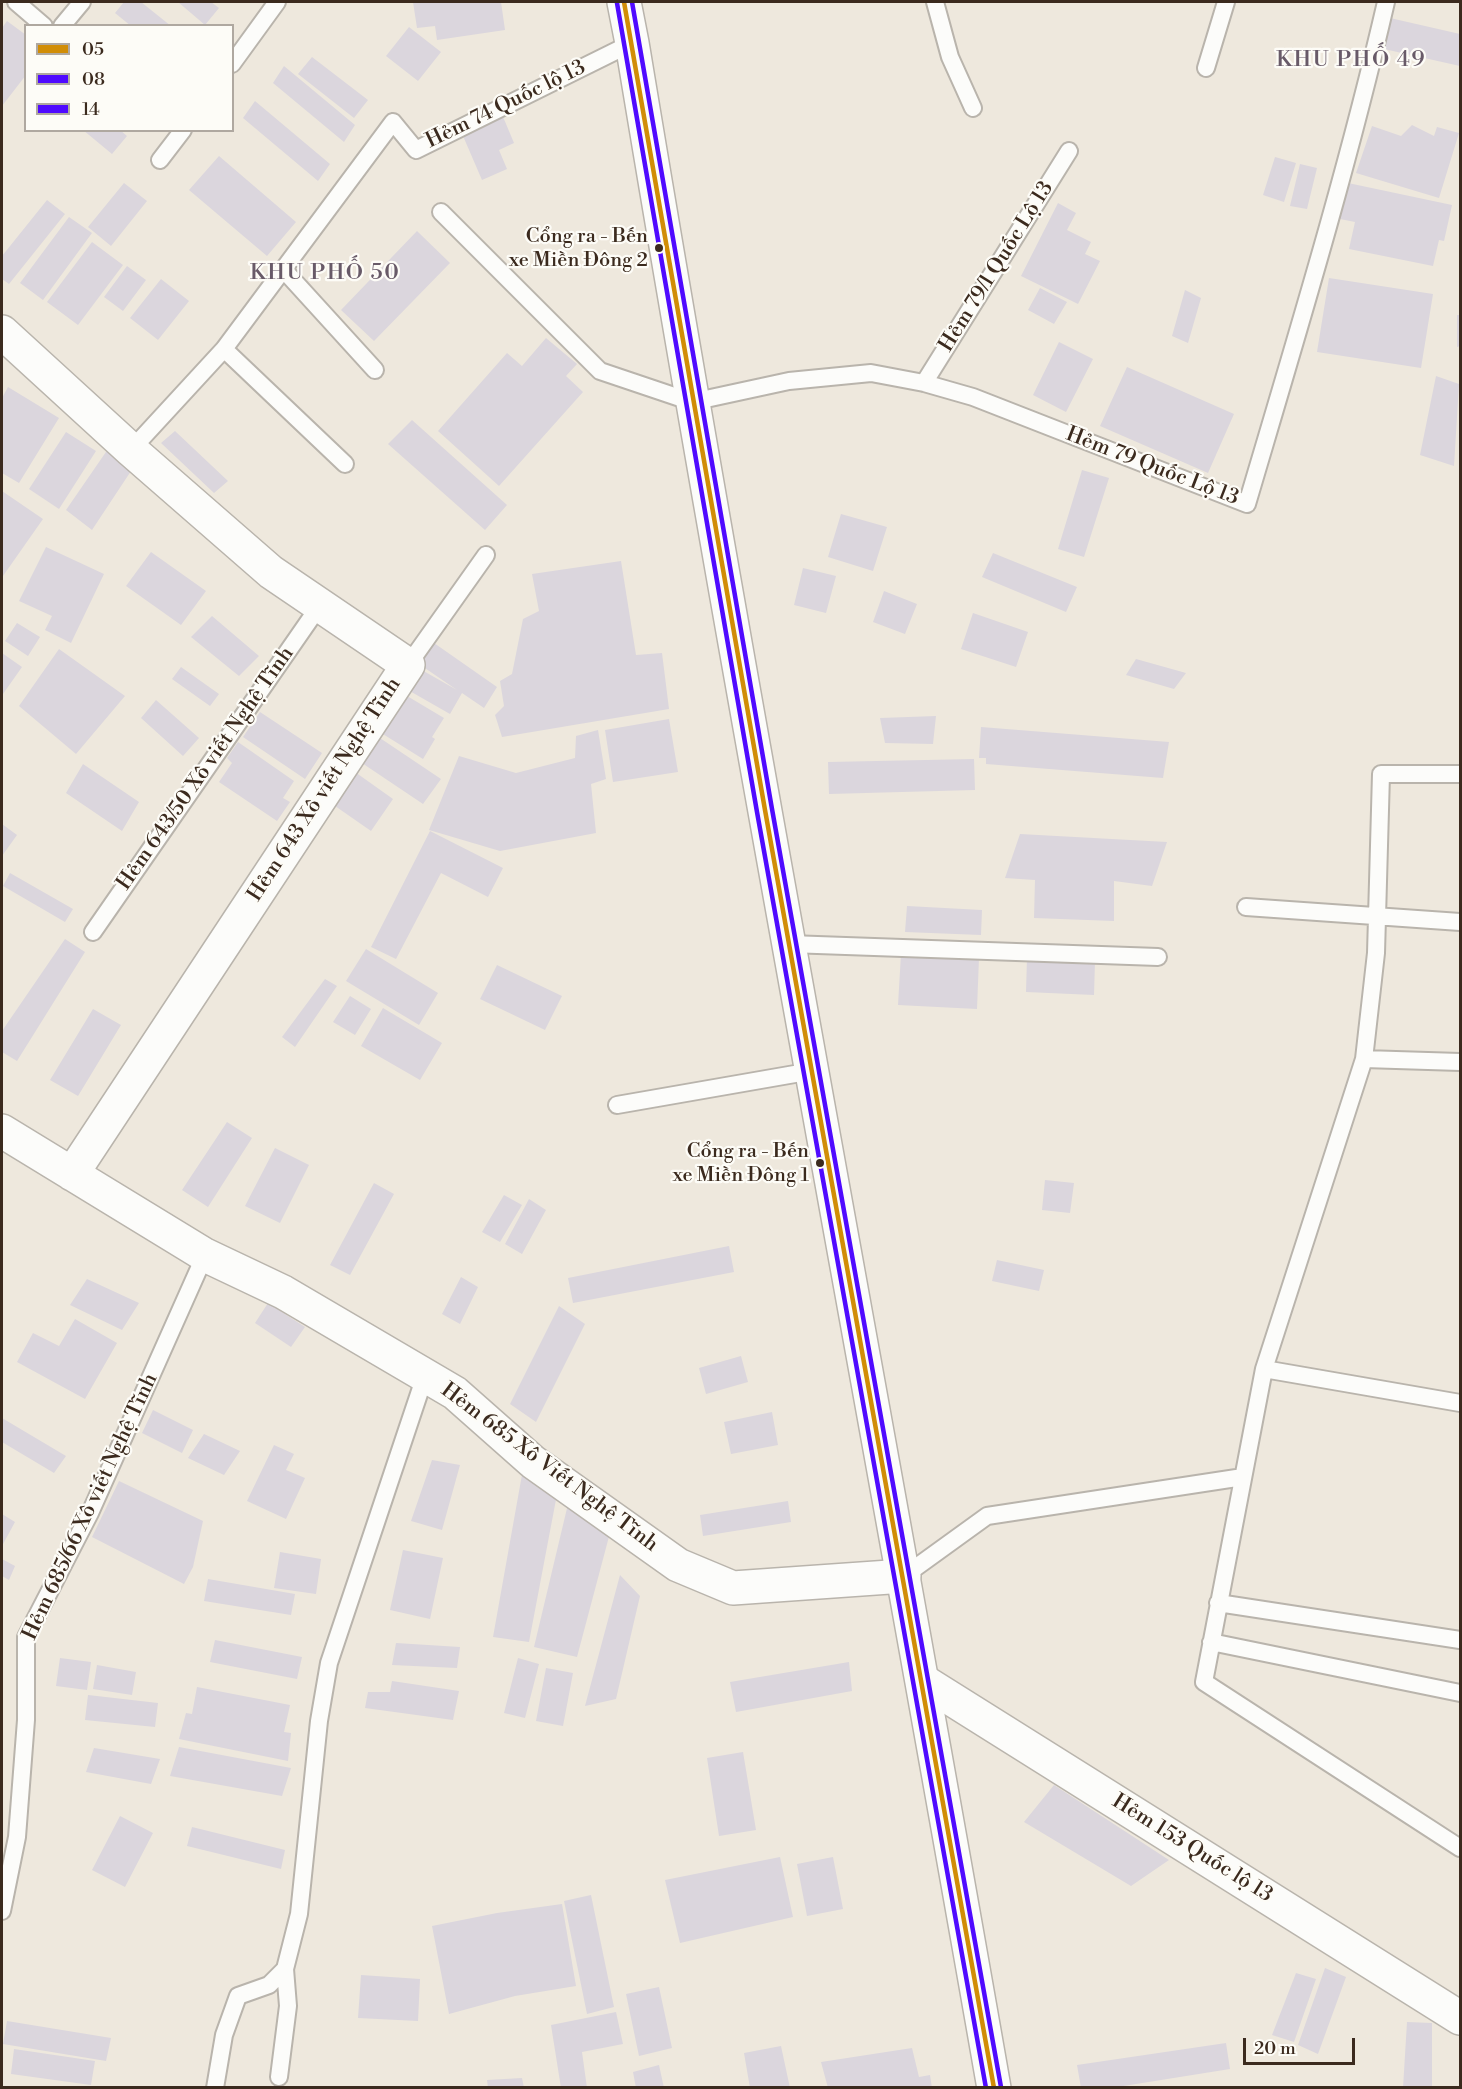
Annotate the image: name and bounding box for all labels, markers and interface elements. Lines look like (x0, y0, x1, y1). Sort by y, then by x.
legend (24, 24, 234, 132)
text: 05 (82, 38, 104, 61)
district label: KHU PHỐ 49 (1276, 48, 1426, 74)
street label: Hẻm 74 Quốc lộ 13 (422, 55, 590, 155)
text: 08 (82, 68, 105, 91)
text: 14 (82, 98, 100, 121)
street label: Hẻm 79/1 Quốc Lộ 13 (934, 177, 1060, 357)
place label: Cổng ra - Bến xe Miền Đông 2 (509, 225, 648, 272)
marker: Cổng ra - Bến xe Miền Đông 2 (653, 242, 665, 254)
district label: KHU PHỐ 50 (250, 261, 400, 287)
street label: Hẻm 79 Quốc Lộ 13 (1062, 422, 1242, 512)
street label: Hẻm 643/50 Xô viết Nghệ Tĩnh (112, 642, 300, 896)
street label: Hẻm 643 Xô viết Nghệ Tĩnh (243, 673, 407, 907)
place label: Cổng ra - Bến xe Miền Đông 1 (673, 1140, 809, 1187)
marker: Cổng ra - Bến xe Miền Đông 1 (814, 1157, 826, 1169)
street label: Hẻm 685/66 Xô viết Nghệ Tĩnh (18, 1370, 164, 1644)
street label: Hẻm 685 Xô Viết Nghệ Tĩnh (435, 1378, 663, 1558)
street label: Hẻm 153 Quốc lộ 13 (1107, 1789, 1277, 1909)
scale bar (1246, 2026, 1358, 2064)
text: 20 m (1254, 2037, 1296, 2060)

